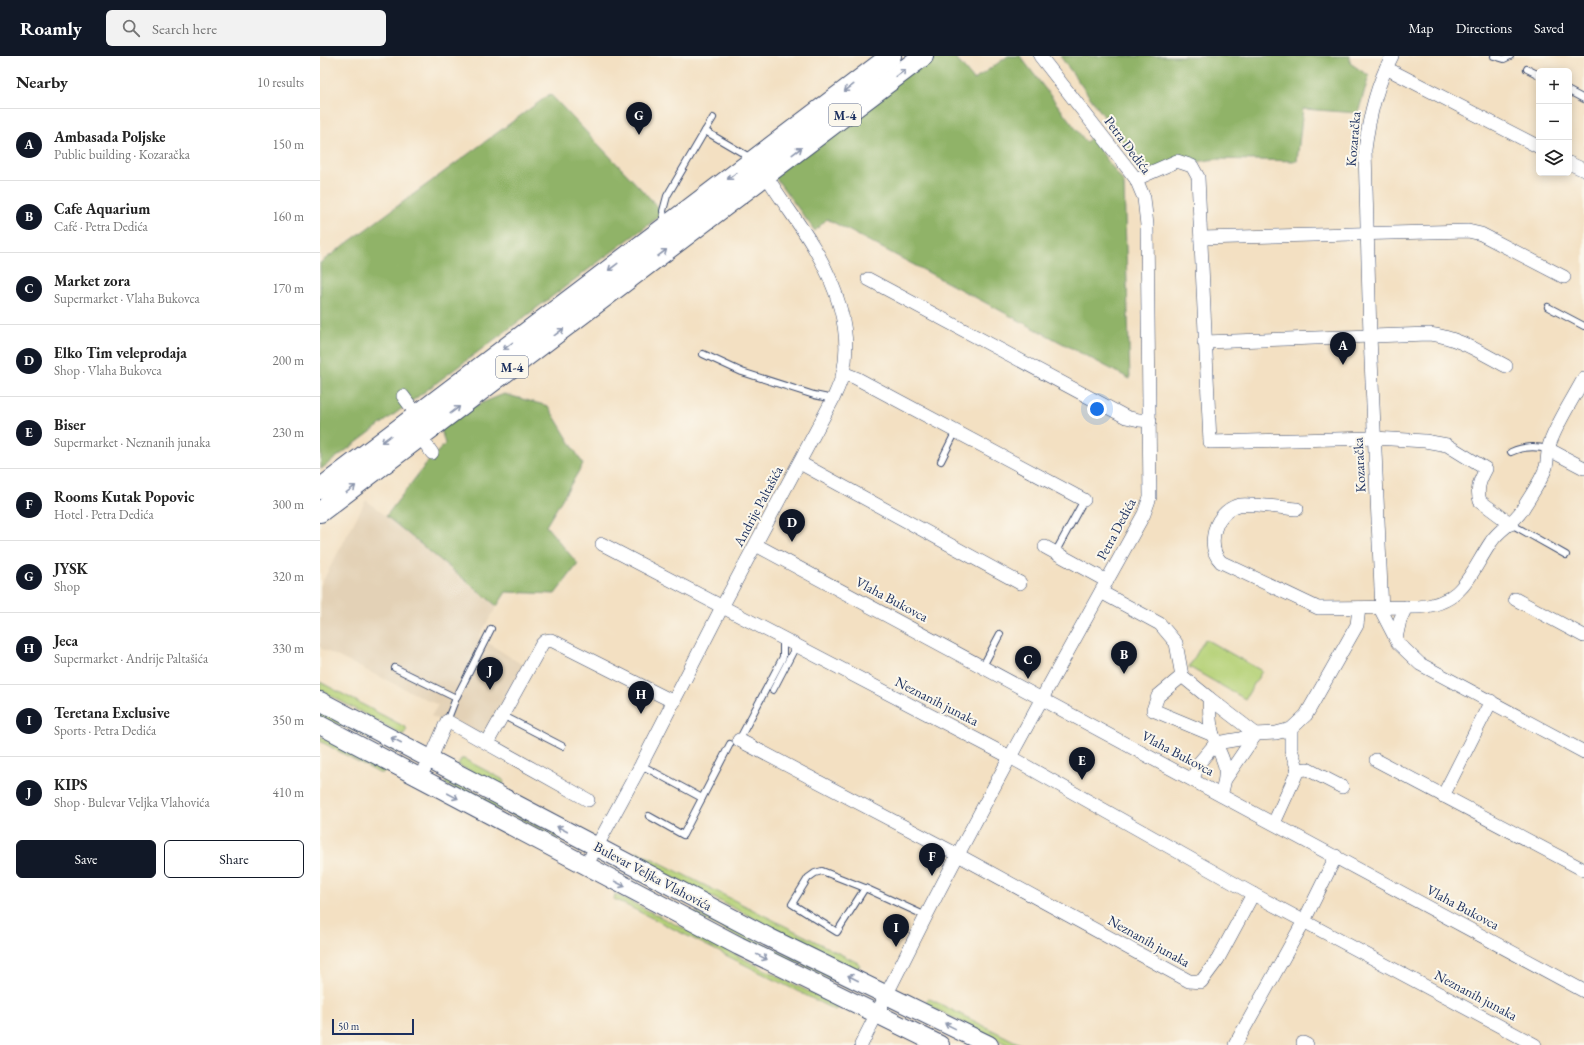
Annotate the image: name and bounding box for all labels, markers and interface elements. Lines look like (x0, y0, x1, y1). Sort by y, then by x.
search box (106, 10, 386, 46)
text: Roamly (20, 16, 82, 41)
icon: search (120, 17, 142, 39)
text: Search here (152, 19, 217, 38)
text: Map (1408, 19, 1434, 37)
text: Directions (1456, 19, 1512, 37)
text: Saved (1534, 19, 1564, 37)
map controls (1536, 68, 1572, 176)
button: + (1536, 68, 1572, 104)
one-way arrow (895, 69, 906, 77)
text: Nearby (16, 71, 68, 93)
text: 10 results (257, 74, 304, 91)
one-way arrow (844, 84, 855, 92)
pin: G (626, 102, 652, 135)
road number: M-4 (829, 104, 861, 126)
button: − (1536, 104, 1572, 140)
street label: Kozaračka (1342, 110, 1364, 167)
street label: Petra Dedića (1101, 113, 1156, 178)
text: Ambasada Poljske (54, 127, 166, 146)
text: A (24, 136, 34, 153)
text: 150 m (273, 136, 304, 153)
button: layers (1536, 140, 1572, 176)
text: Public building · Kozaračka (54, 146, 190, 163)
one-way arrow (792, 147, 803, 156)
one-way arrow (727, 172, 738, 181)
text: Cafe Aquarium (54, 199, 150, 218)
text: B (25, 208, 33, 225)
text: 160 m (273, 208, 304, 225)
text: Café · Petra Dedića (54, 218, 148, 235)
one-way arrow (657, 249, 668, 258)
one-way arrow (608, 263, 619, 271)
text: Market zora (54, 271, 130, 290)
text: C (24, 280, 34, 297)
text: 170 m (273, 280, 304, 297)
text: Supermarket · Vlaha Bukovca (54, 290, 200, 307)
one-way arrow (553, 328, 564, 336)
pin: A (1330, 332, 1356, 365)
one-way arrow (503, 342, 514, 350)
text: Elko Tim veleprodaja (54, 343, 187, 362)
text: D (24, 352, 34, 369)
text: 200 m (273, 352, 304, 369)
road number: M-4 (496, 356, 528, 378)
text: Shop · Vlaha Bukovca (54, 362, 162, 379)
your location (1087, 399, 1107, 419)
one-way arrow (449, 406, 460, 414)
text: Biser (54, 415, 86, 434)
text: E (25, 424, 33, 441)
text: 230 m (273, 424, 304, 441)
text: Supermarket · Neznanih junaka (54, 434, 211, 451)
one-way arrow (381, 435, 392, 443)
street label: Kozaračka (1349, 437, 1369, 493)
street label: Andrije Paltašića (729, 462, 787, 550)
one-way arrow (346, 484, 357, 493)
text: Rooms Kutak Popovic (54, 487, 194, 506)
street label: Petra Dedića (1092, 495, 1140, 563)
text: F (25, 496, 33, 513)
text: 300 m (273, 496, 304, 513)
text: Hotel · Petra Dedića (54, 506, 154, 523)
pin: D (779, 509, 805, 542)
text: JYSK (54, 559, 88, 578)
text: G (24, 568, 34, 585)
text: 320 m (273, 568, 304, 585)
street label: Vlaha Bukovca (853, 572, 932, 626)
text: Shop (54, 578, 80, 595)
text: Jeca (54, 631, 78, 650)
text: H (24, 640, 34, 657)
text: 330 m (273, 640, 304, 657)
pin: B (1111, 641, 1137, 674)
pin: C (1015, 646, 1041, 679)
text: Supermarket · Andrije Paltašića (54, 650, 208, 667)
pin: J (477, 657, 503, 690)
street label: Neznanih junaka (892, 672, 982, 730)
pin: H (628, 681, 654, 714)
text: Teretana Exclusive (54, 703, 170, 722)
text: I (27, 712, 31, 729)
text: 350 m (273, 712, 304, 729)
text: Sports · Petra Dedića (54, 722, 156, 739)
street label: Vlaha Bukovca (1139, 726, 1218, 780)
one-way arrow (390, 736, 402, 743)
pin: E (1069, 747, 1095, 780)
text: KIPS (54, 775, 87, 794)
text: J (27, 784, 31, 801)
text: 410 m (273, 784, 304, 801)
one-way arrow (447, 793, 459, 800)
text: Shop · Bulevar Veljka Vlahovića (54, 794, 210, 811)
one-way arrow (556, 825, 568, 832)
street label: Bulevar Veljka Vlahovića (591, 837, 716, 915)
button: Save (16, 840, 156, 878)
button: Share (164, 840, 304, 878)
pin: F (919, 843, 945, 876)
street label: Vlaha Bukovca (1424, 880, 1503, 934)
one-way arrow (614, 881, 626, 888)
street label: Neznanih junaka (1105, 911, 1194, 971)
pin: I (883, 914, 909, 947)
one-way arrow (755, 954, 767, 961)
street label: Neznanih junaka (1431, 966, 1521, 1025)
one-way arrow (847, 974, 859, 981)
scale bar (332, 1017, 414, 1036)
text: 50 m (338, 1019, 359, 1033)
one-way arrow (945, 1022, 957, 1029)

